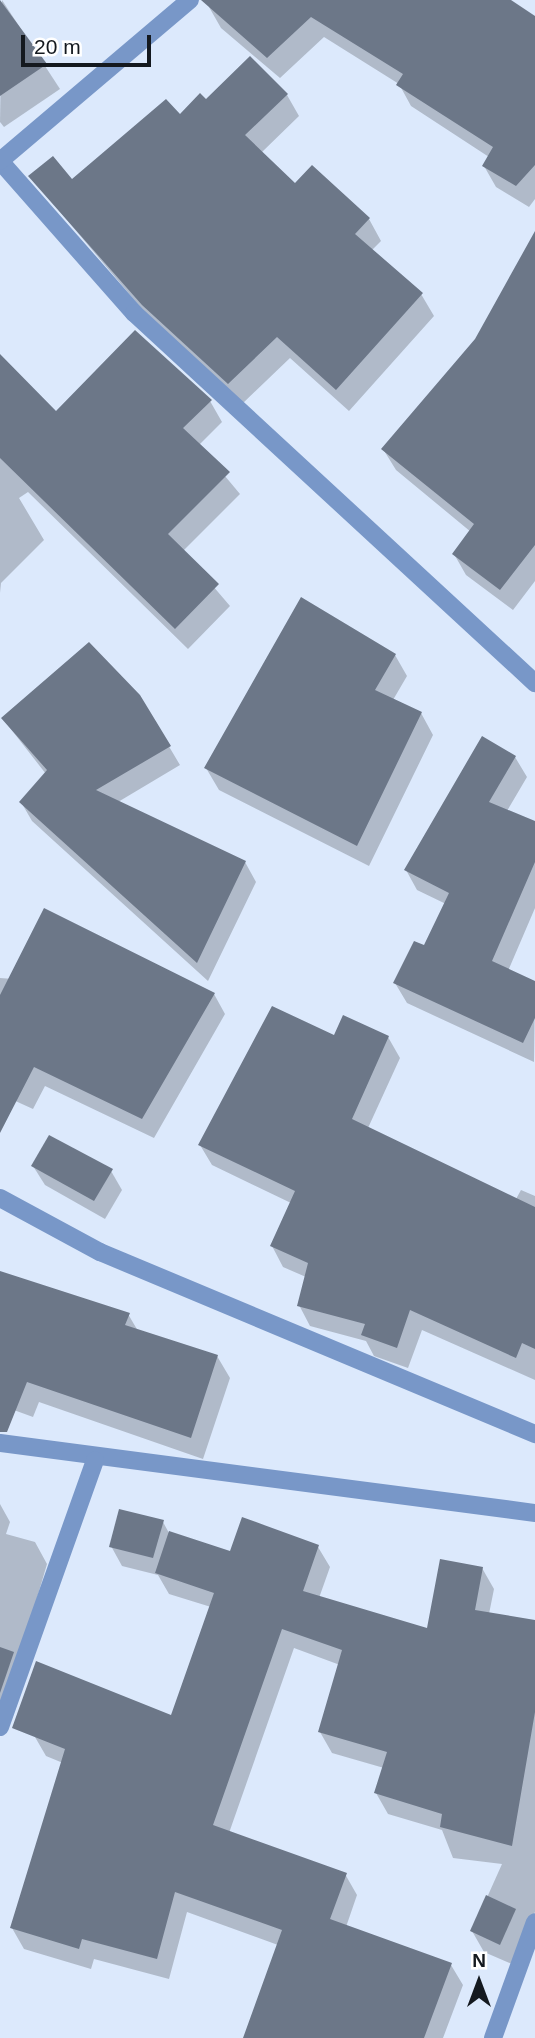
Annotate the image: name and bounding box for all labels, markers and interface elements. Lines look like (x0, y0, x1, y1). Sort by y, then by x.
scale bar (24, 21, 154, 65)
text: 20 m (34, 35, 81, 58)
north arrow (444, 1947, 514, 2017)
text: N (472, 1950, 486, 1971)

